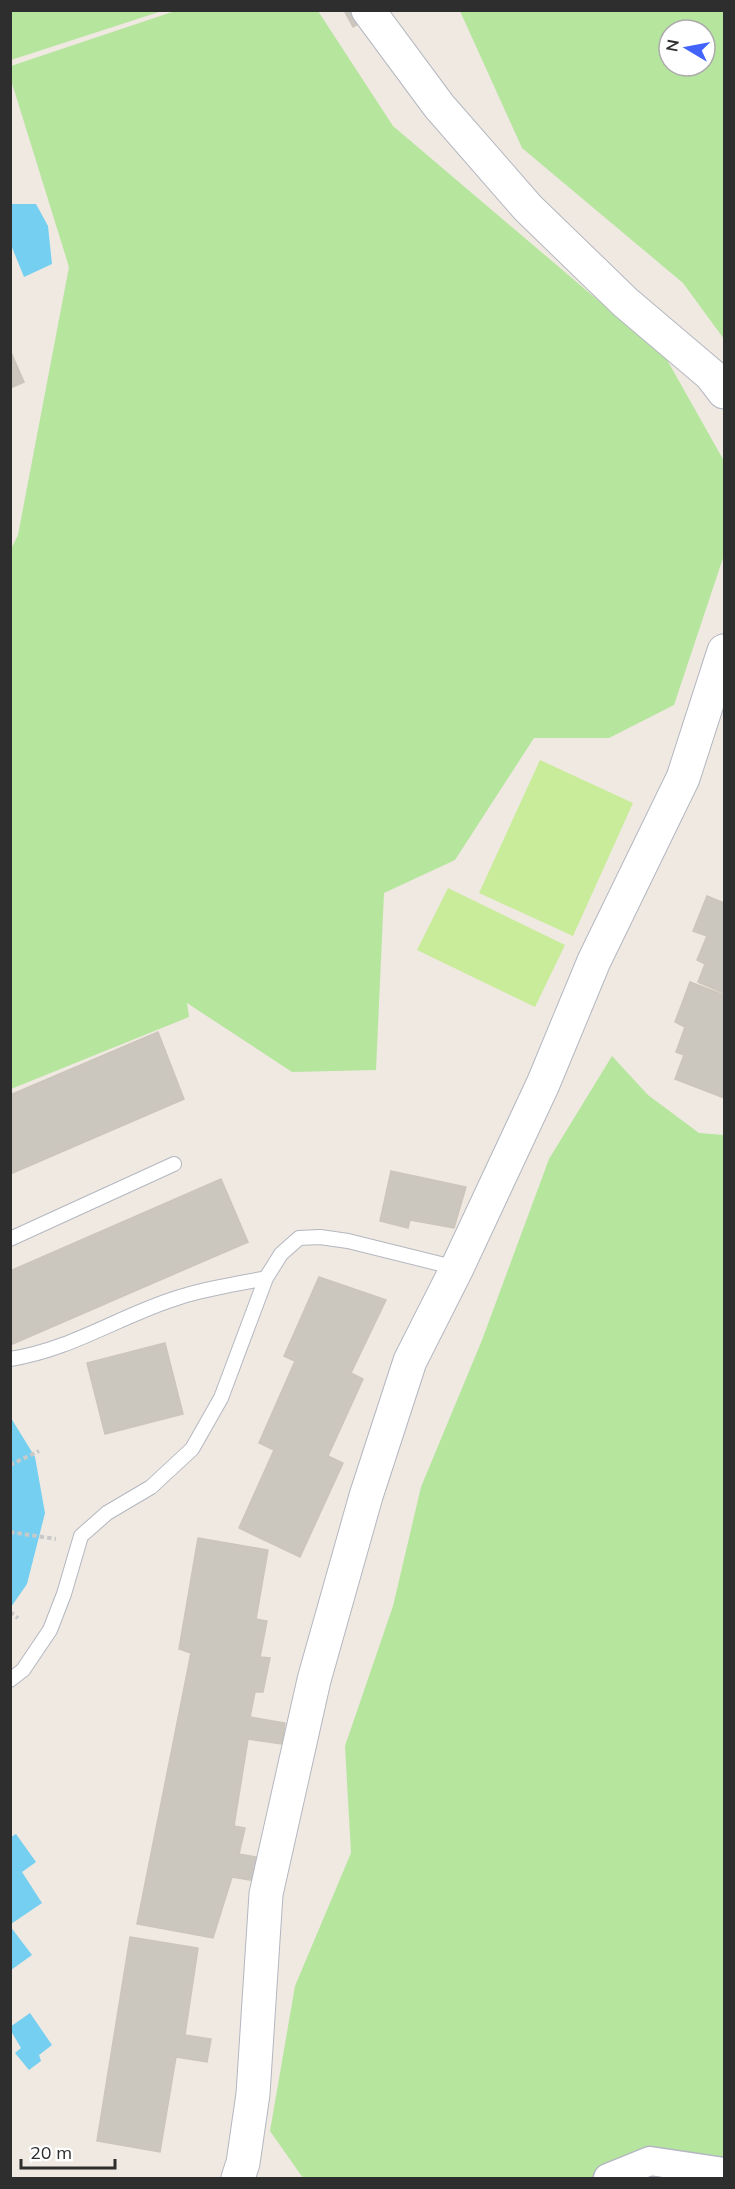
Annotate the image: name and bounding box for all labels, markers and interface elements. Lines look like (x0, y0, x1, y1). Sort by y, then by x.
north arrow (657, 18, 717, 78)
text: N (661, 38, 683, 53)
scale bar (21, 2132, 116, 2170)
text: 20 m (30, 2141, 72, 2164)

